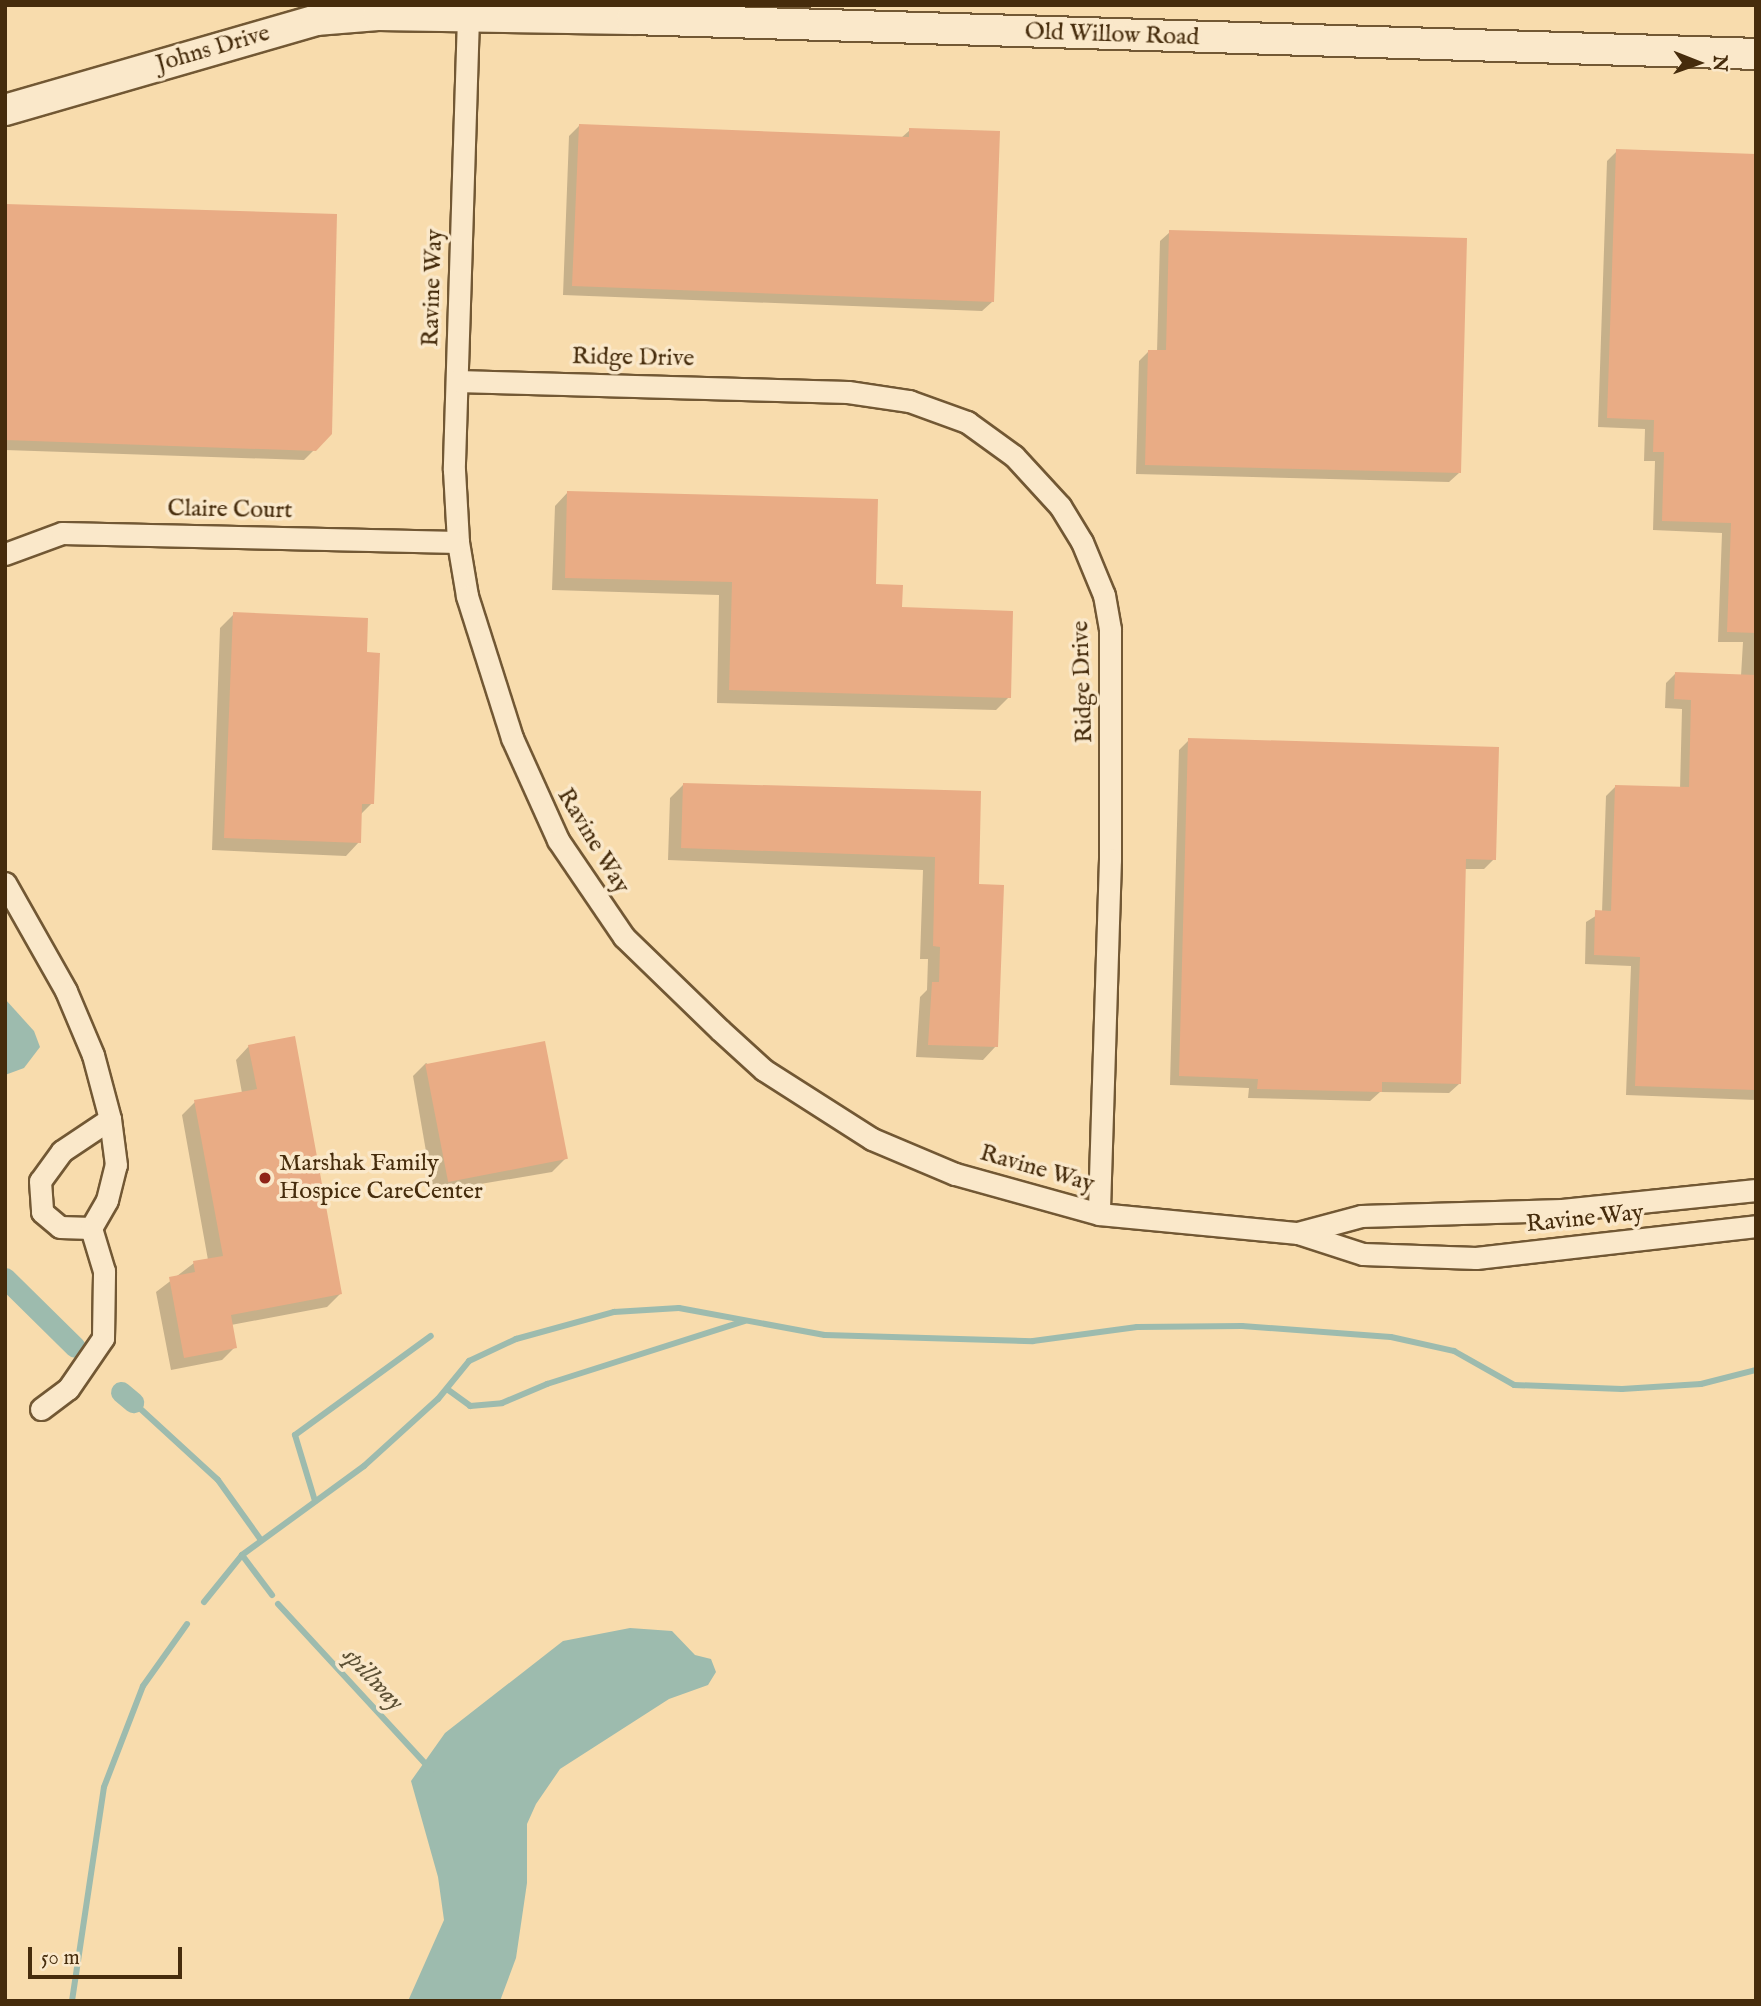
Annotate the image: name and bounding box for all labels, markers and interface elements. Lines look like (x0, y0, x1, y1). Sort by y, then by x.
street label: Old Willow Road (1024, 18, 1200, 52)
street label: Johns Drive (153, 19, 273, 79)
north arrow (1663, 28, 1733, 98)
text: N (1707, 55, 1731, 72)
street label: Ravine Way (417, 229, 449, 347)
street label: Ridge Drive (572, 343, 694, 373)
street label: Claire Court (167, 495, 293, 525)
street label: Ridge Drive (1066, 620, 1100, 744)
street label: Ravine Way (550, 783, 636, 899)
street label: Ravine Way (976, 1139, 1098, 1199)
place label: Marshak Family Hospice CareCenter (279, 1150, 483, 1206)
marker: Marshak Family Hospice CareCenter (257, 1170, 273, 1186)
street label: Ravine Way (1525, 1199, 1645, 1239)
water label: spillway (336, 1641, 410, 1717)
scale bar (32, 1932, 186, 1976)
text: 50 m (41, 1945, 80, 1972)

